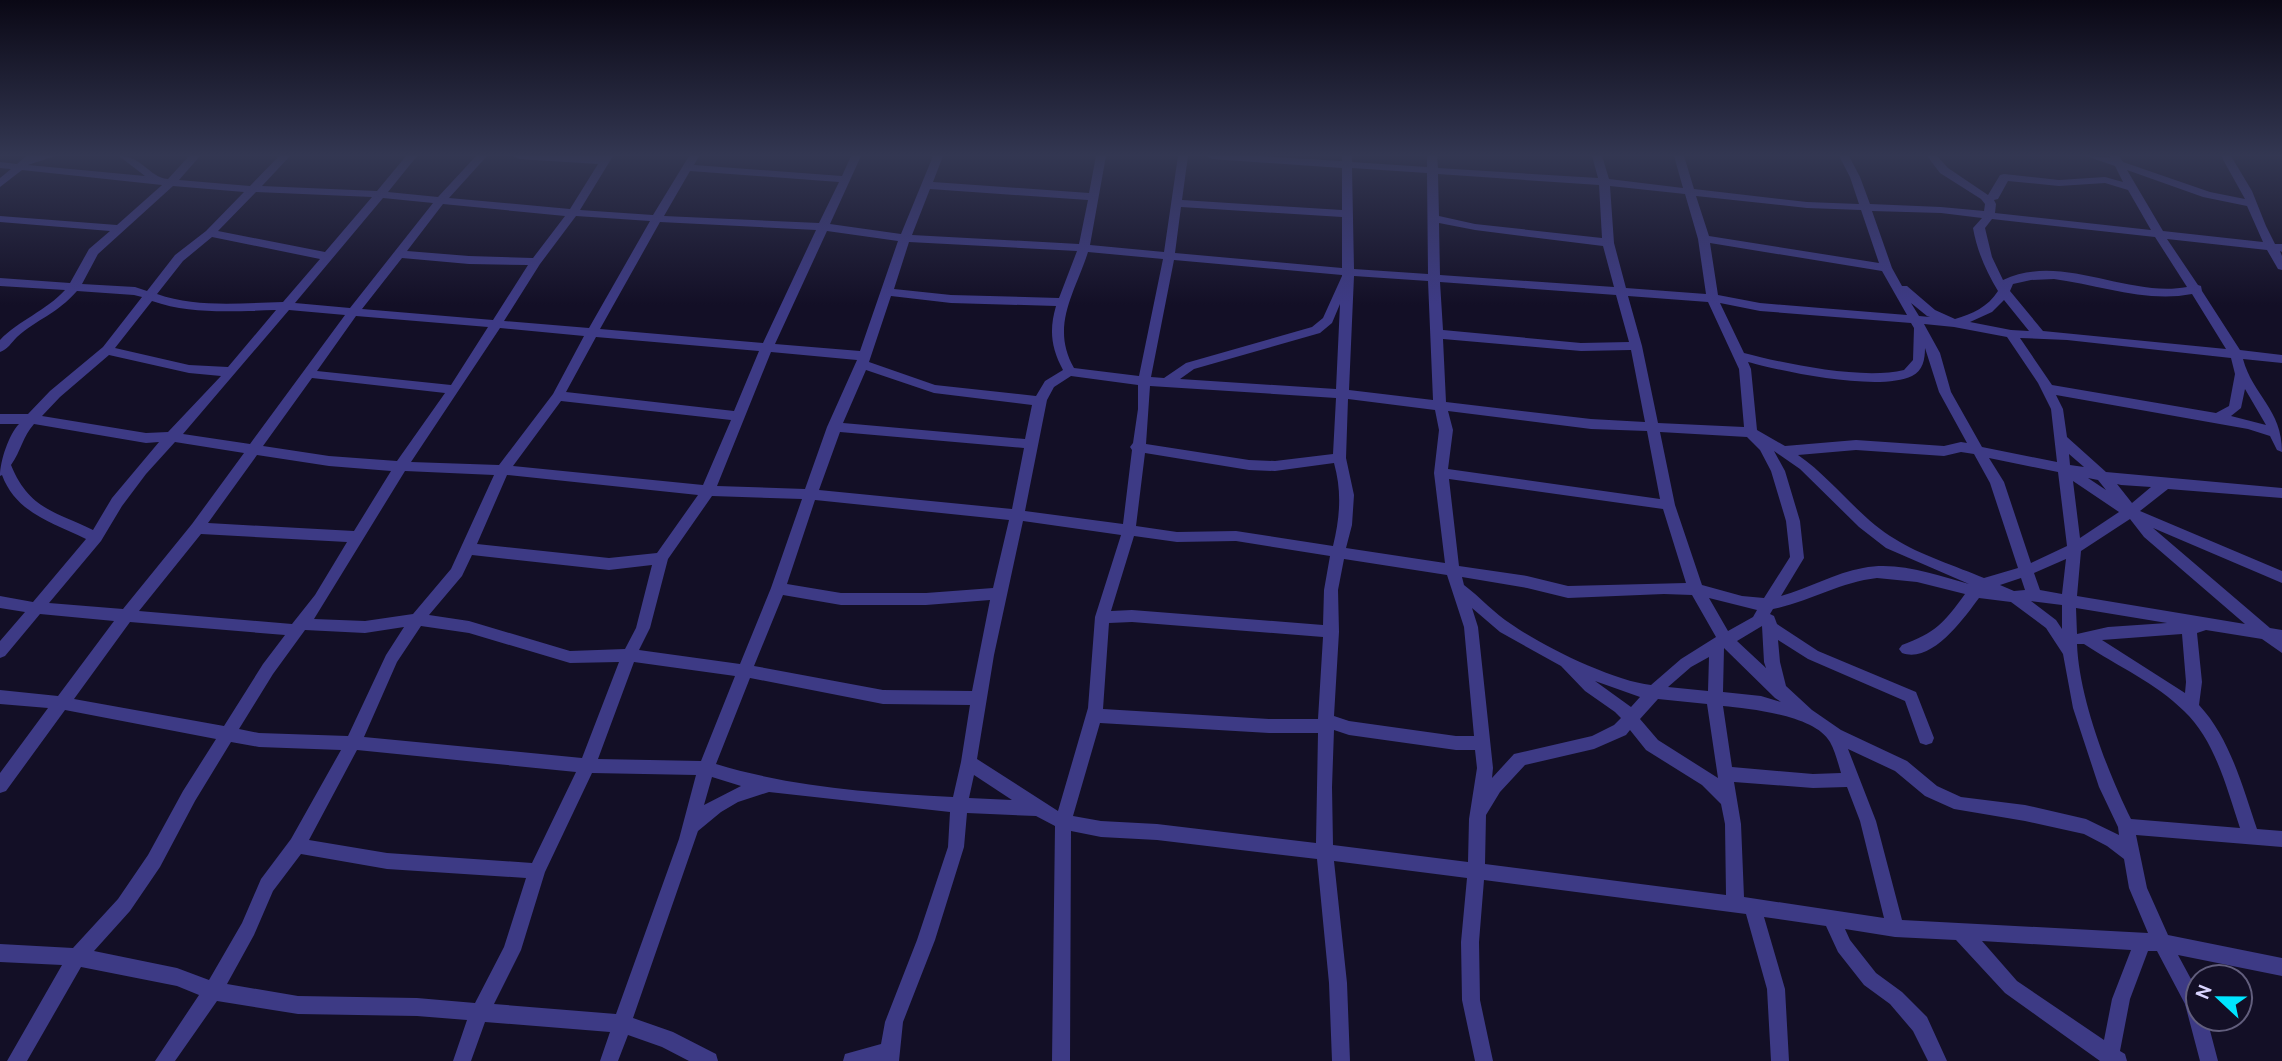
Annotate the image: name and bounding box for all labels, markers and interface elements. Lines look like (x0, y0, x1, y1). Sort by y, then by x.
north arrow (2184, 963, 2254, 1033)
text: N (2191, 981, 2217, 1002)

